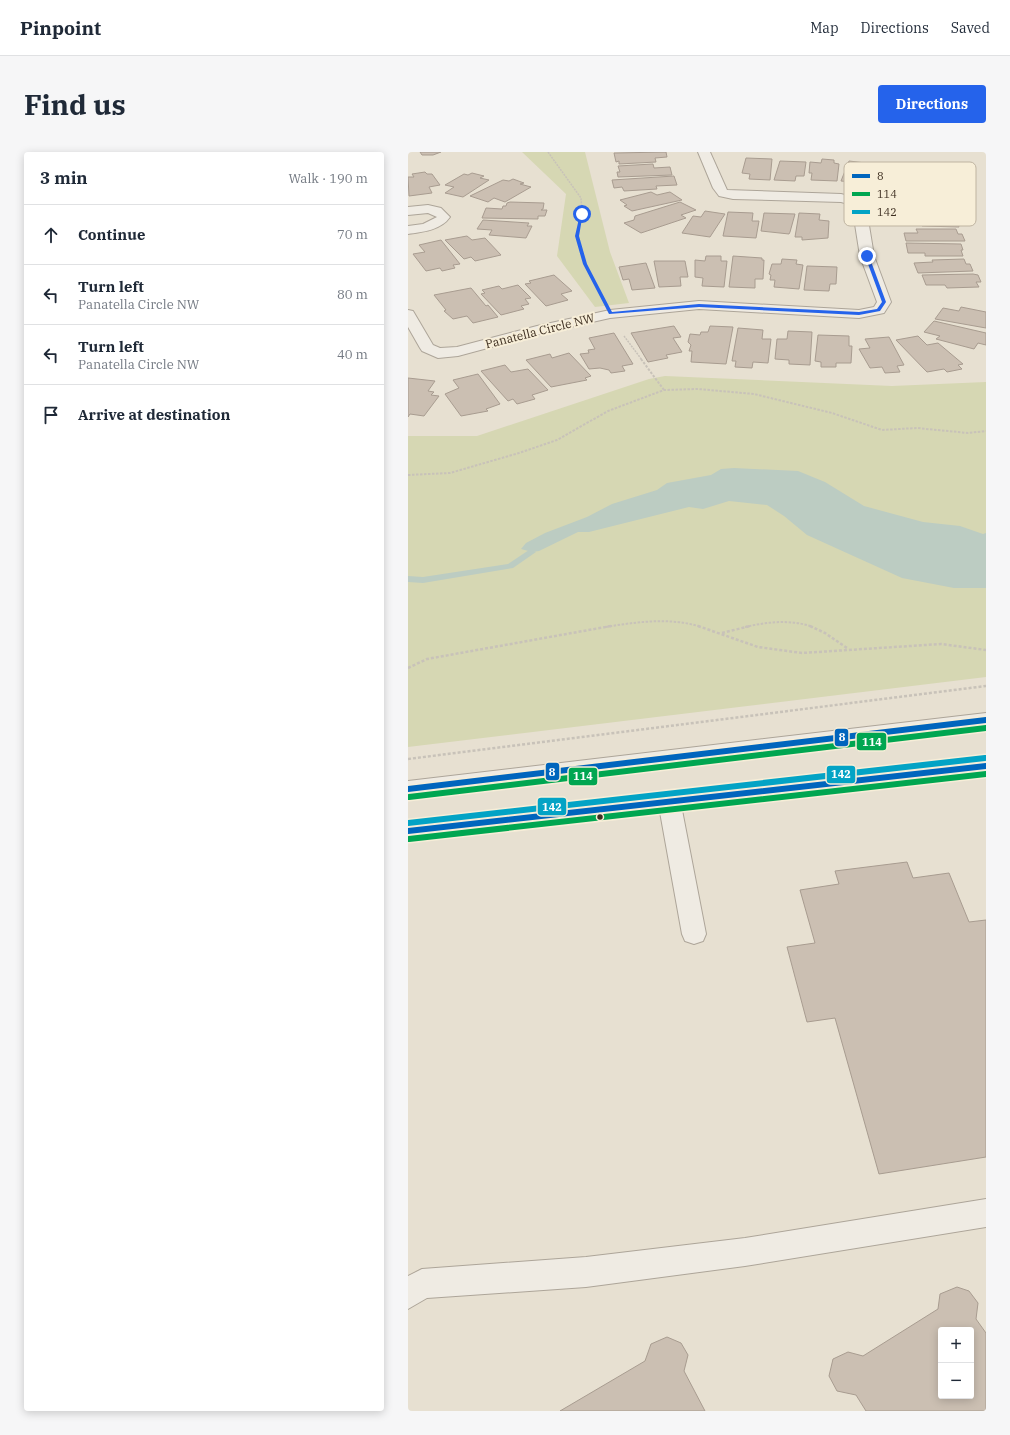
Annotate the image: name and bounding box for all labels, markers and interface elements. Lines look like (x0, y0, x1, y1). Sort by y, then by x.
text: Pinpoint (20, 16, 101, 40)
text: Map (810, 19, 839, 37)
text: Directions (861, 19, 929, 37)
text: Saved (951, 19, 990, 37)
button: Directions (878, 85, 986, 123)
text: Find us (24, 86, 126, 123)
legend (844, 162, 976, 226)
text: 3 min (40, 167, 88, 189)
text: 8 (877, 169, 884, 183)
text: Walk · 190 m (289, 170, 368, 187)
text: 114 (877, 187, 897, 201)
route start (573, 205, 591, 223)
text: 142 (877, 205, 897, 219)
icon: ahead (40, 224, 62, 246)
text: Continue (78, 225, 145, 244)
text: 70 m (337, 226, 368, 243)
route end (858, 247, 876, 265)
text: Turn left (78, 277, 144, 296)
icon: left (40, 284, 62, 306)
text: 80 m (337, 286, 368, 303)
text: Panatella Circle NW (78, 296, 199, 313)
street label: Panatella Circle NW (484, 310, 596, 351)
text: Turn left (78, 337, 144, 356)
icon: left (40, 344, 62, 366)
text: 40 m (337, 346, 368, 363)
text: Panatella Circle NW (78, 356, 199, 373)
icon: arrive (40, 404, 62, 426)
text: Arrive at destination (78, 405, 230, 424)
line badge: 8 (834, 728, 849, 747)
text: 8 (839, 730, 846, 744)
line badge: 114 (856, 732, 887, 751)
text: 114 (862, 735, 882, 749)
line badge: 8 (545, 762, 560, 781)
text: 8 (549, 765, 556, 779)
line badge: 142 (826, 765, 856, 784)
line badge: 114 (568, 767, 598, 786)
text: 142 (831, 767, 851, 781)
text: 114 (573, 769, 593, 783)
line badge: 142 (537, 797, 567, 816)
text: 142 (542, 800, 562, 814)
unlabelled marker (595, 812, 605, 822)
map controls (938, 1327, 974, 1399)
button: + (938, 1327, 974, 1363)
button: − (938, 1363, 974, 1399)

